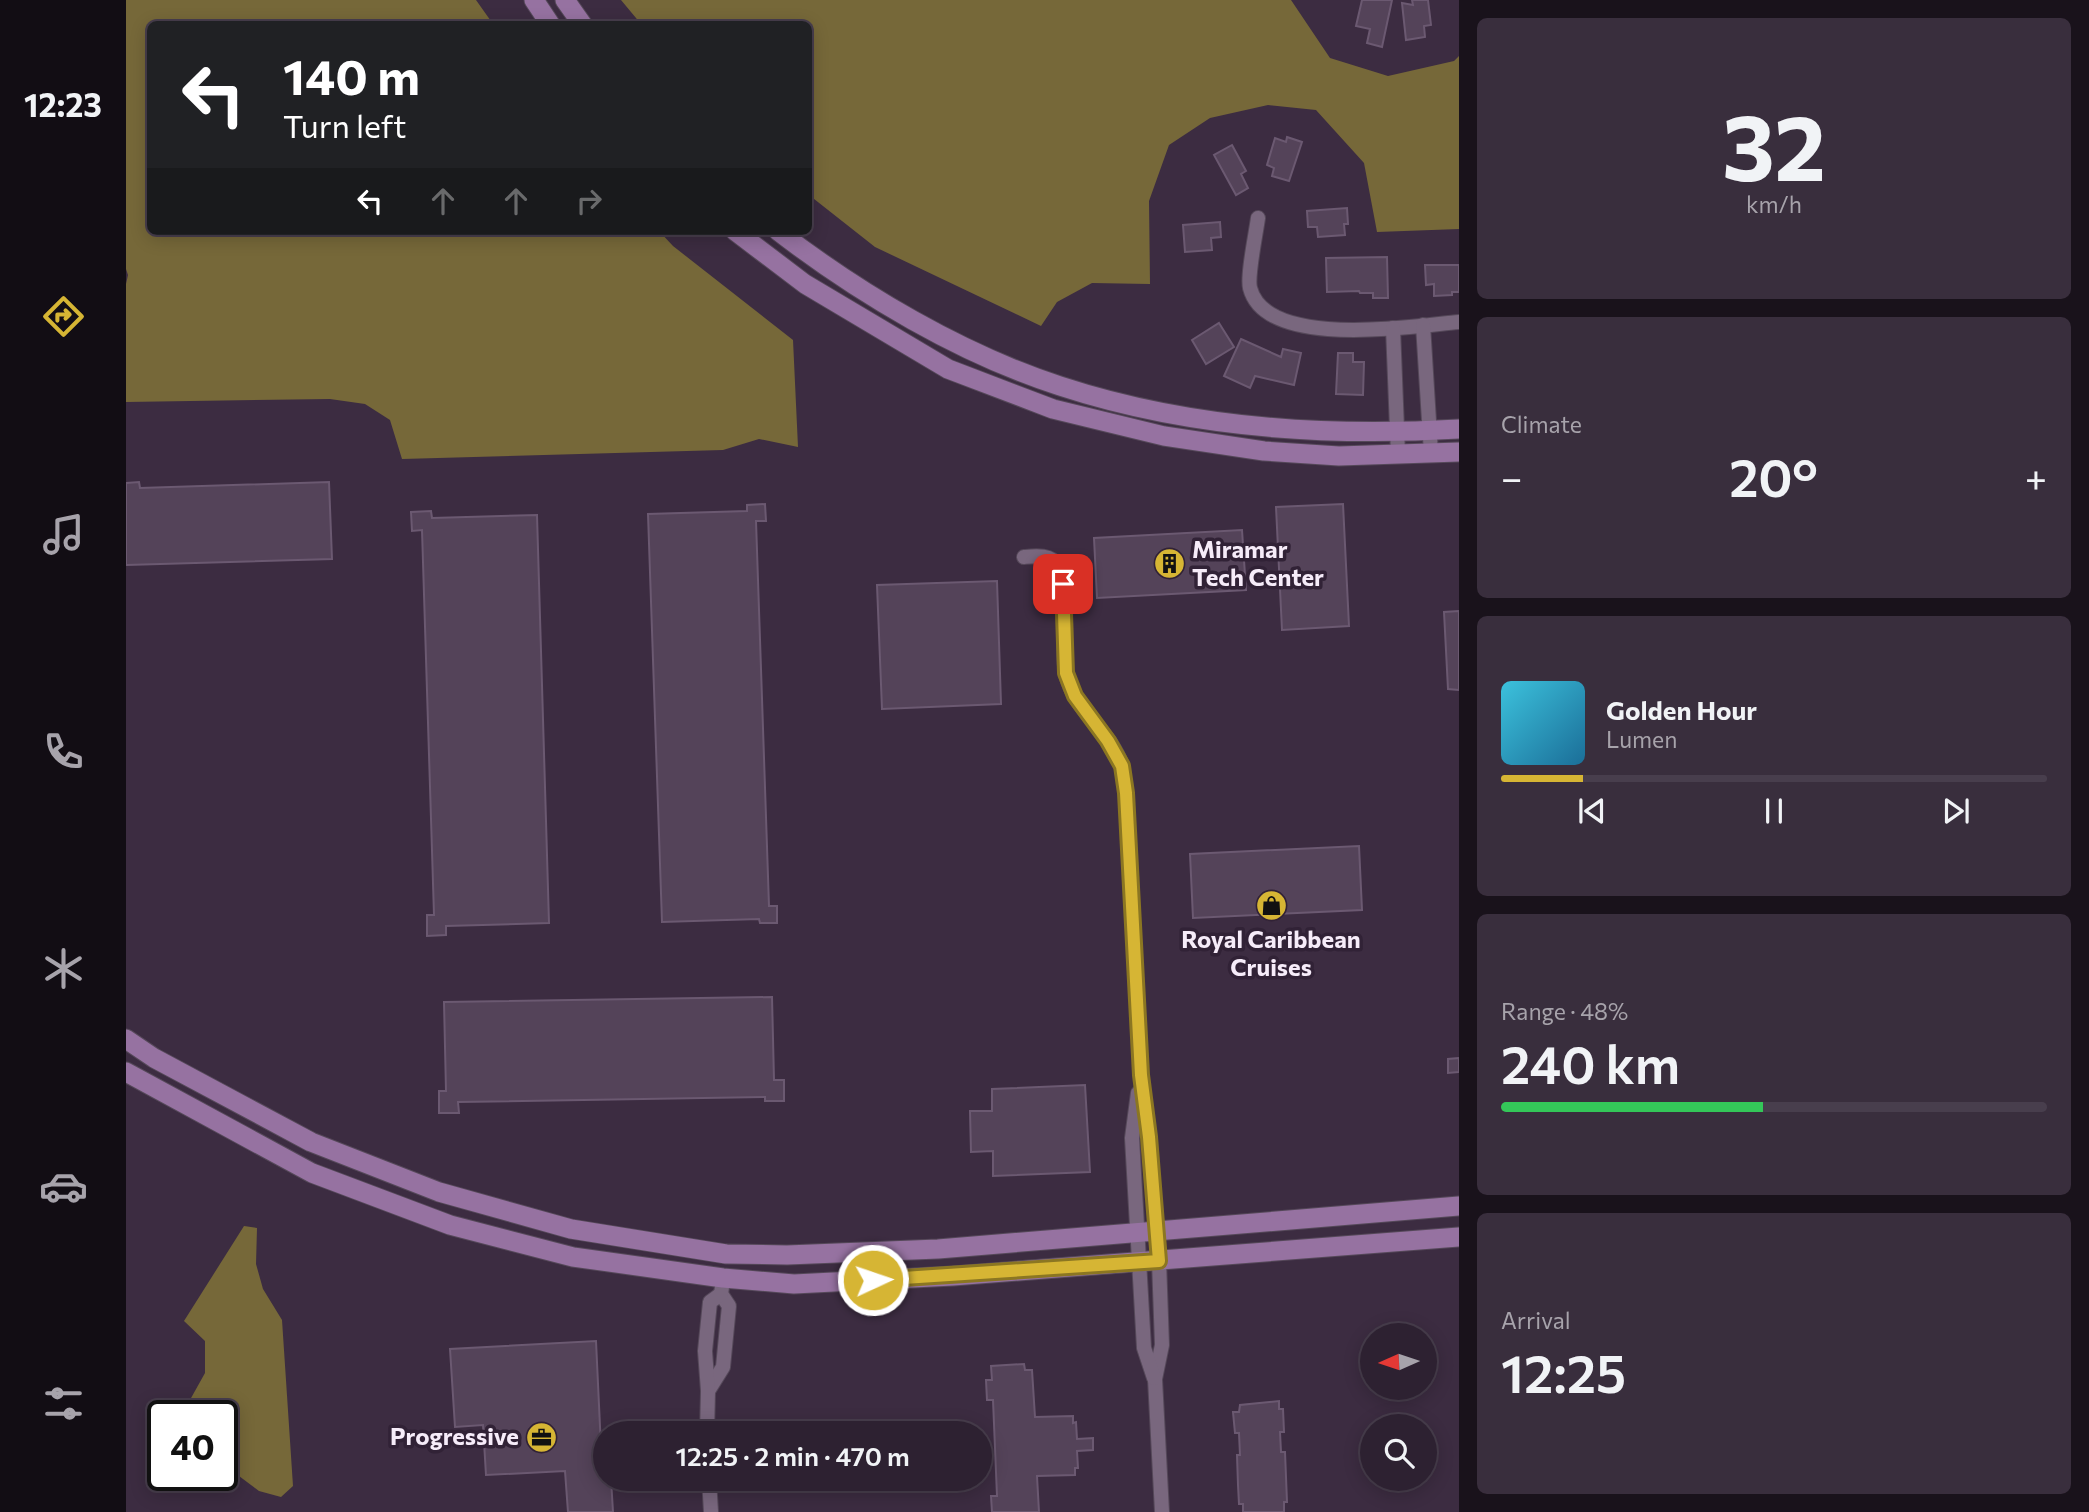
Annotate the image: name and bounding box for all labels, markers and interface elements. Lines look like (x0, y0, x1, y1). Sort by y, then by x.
text: 140 m (283, 45, 420, 105)
icon: left (168, 49, 259, 140)
text: 12:23 (24, 84, 102, 124)
text: 32 (1722, 88, 1826, 200)
text: Turn left (283, 105, 407, 145)
icon: left (351, 182, 389, 220)
icon: ahead (424, 182, 462, 220)
icon: ahead (497, 182, 535, 220)
icon: right (570, 182, 608, 220)
text: km/h (1746, 190, 1802, 218)
icon: directions (39, 292, 88, 341)
text: Climate (1501, 410, 1582, 438)
text: 20° (1729, 444, 1818, 508)
text: − (1501, 453, 1523, 500)
text: + (2025, 453, 2047, 500)
icon: music (39, 510, 88, 559)
place label: Miramar Tech Center (1192, 534, 1324, 591)
building icon: Miramar Tech Center (1152, 547, 1186, 581)
pin (1033, 554, 1093, 614)
icon: arrive (1044, 565, 1082, 603)
text: Golden Hour (1606, 694, 1757, 725)
text: Lumen (1606, 725, 1677, 753)
icon: phone (39, 727, 88, 776)
icon: previous (1573, 792, 1611, 830)
icon: pause (1755, 792, 1793, 830)
icon: next (1937, 792, 1975, 830)
shop icon: Royal Caribbean Cruises (1254, 889, 1288, 923)
place label: Royal Caribbean Cruises (1181, 924, 1361, 981)
icon: climate (39, 944, 88, 993)
text: Range · 48% (1501, 997, 1628, 1025)
text: 240 km (1501, 1031, 1680, 1095)
icon: car (39, 1162, 88, 1211)
position arrow (836, 1243, 910, 1317)
text: Arrival (1501, 1306, 1571, 1334)
north arrow (1360, 1323, 1437, 1400)
map controls (1360, 1323, 1437, 1491)
text: 12:25 (1501, 1340, 1626, 1404)
icon: filters (39, 1379, 88, 1428)
speed limit sign: 40 (147, 1400, 238, 1491)
button: search (1360, 1414, 1437, 1491)
office icon: Progressive (525, 1420, 559, 1454)
place label: Progressive (390, 1421, 519, 1450)
text: 12:25 · 2 min · 470 m (675, 1440, 910, 1471)

